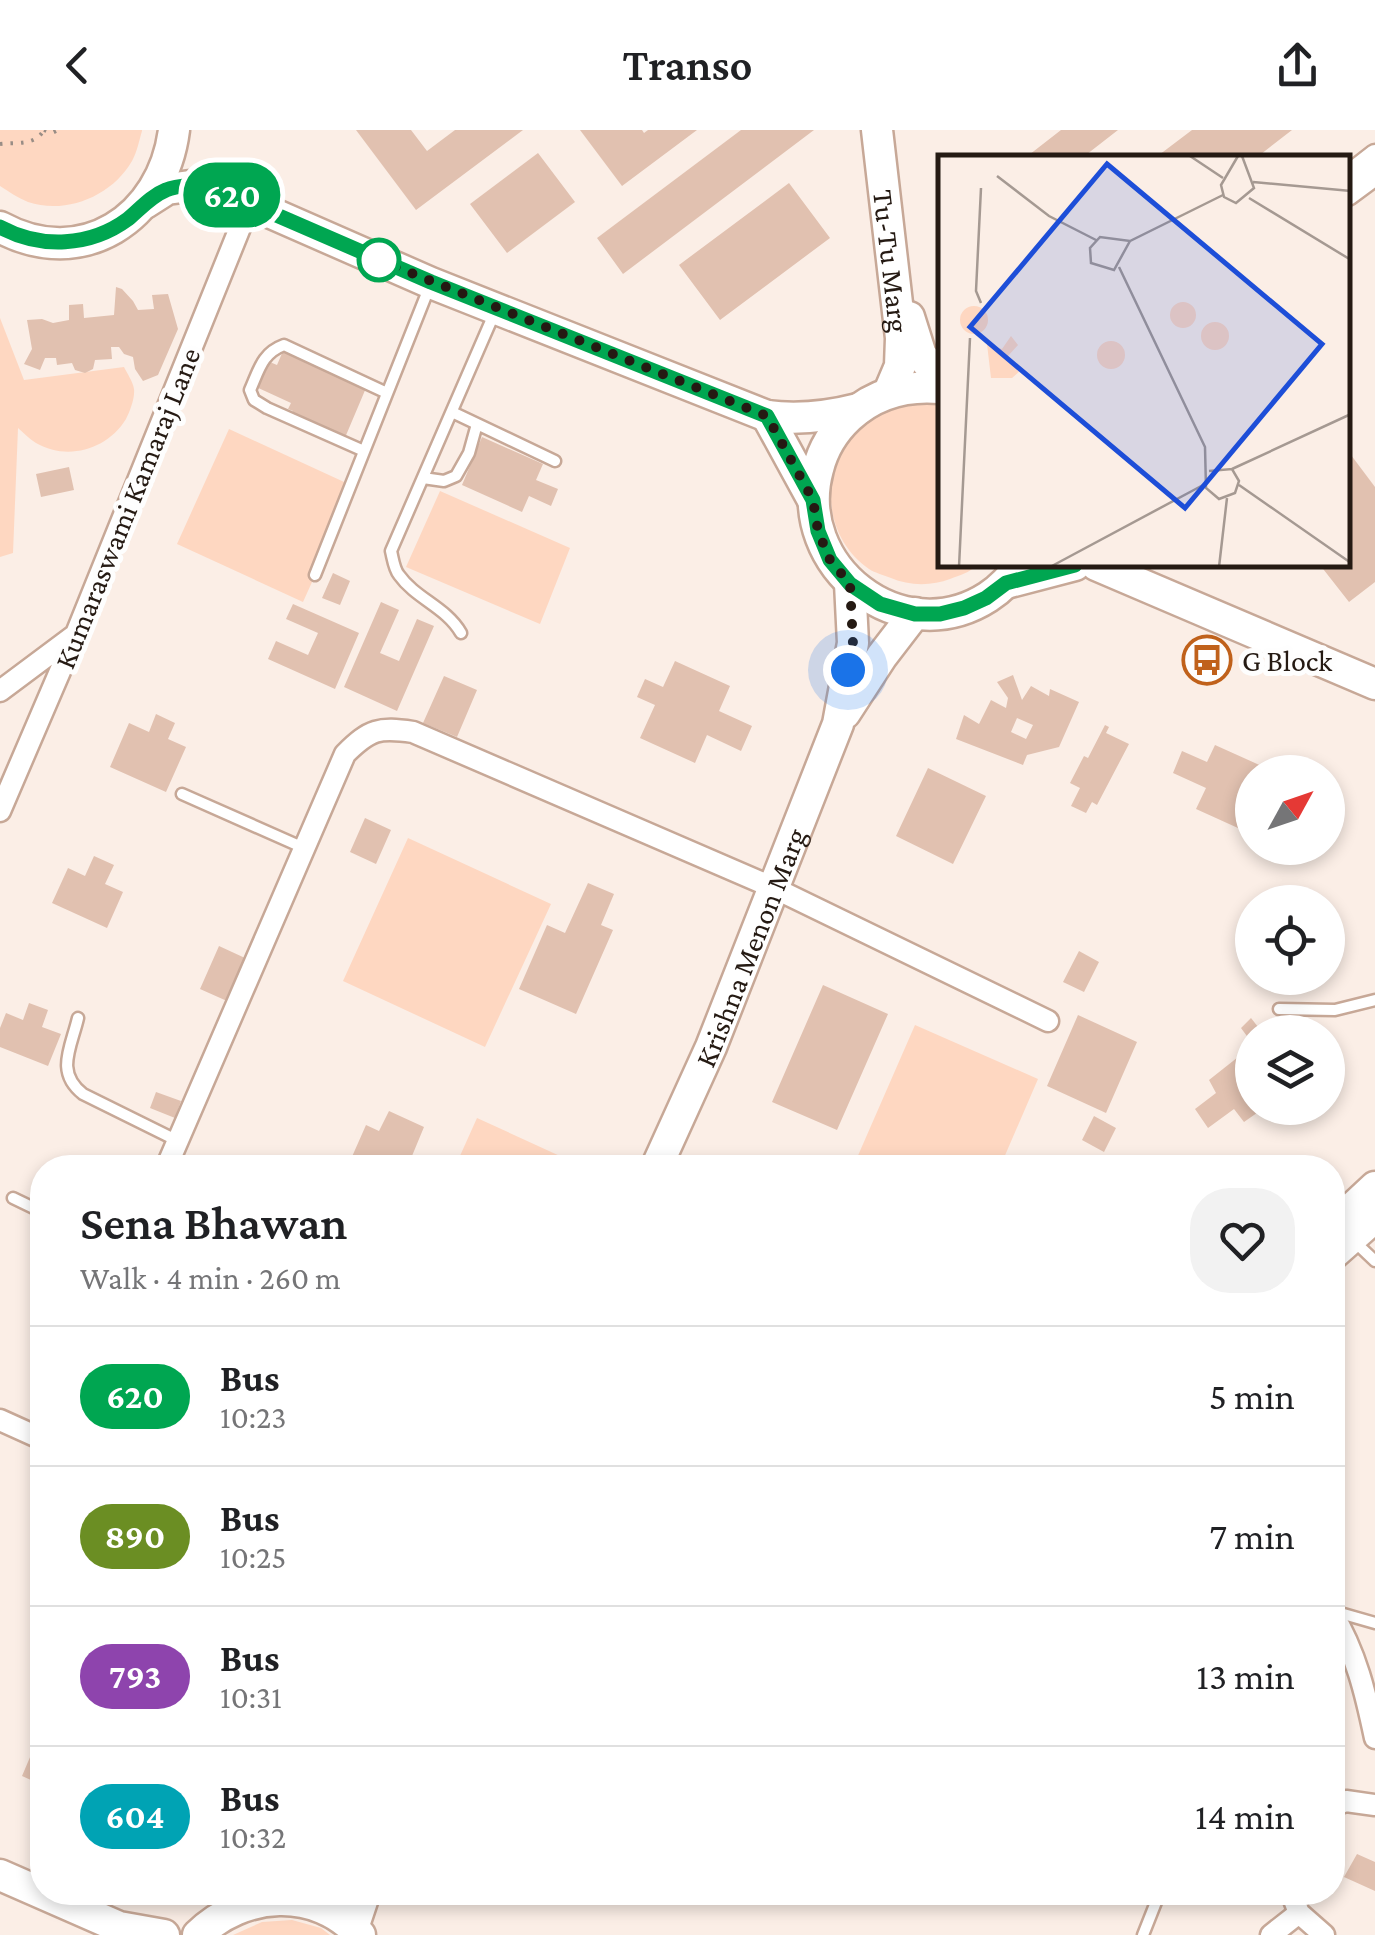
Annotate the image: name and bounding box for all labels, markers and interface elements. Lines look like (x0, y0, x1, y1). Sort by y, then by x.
icon: back (50, 38, 105, 93)
icon: share (1270, 38, 1325, 93)
text: Transo (623, 40, 753, 90)
inset map (938, 155, 1350, 568)
line badge: 620 (174, 162, 290, 228)
text: 620 (203, 176, 261, 215)
street label: Tu-Tu Marg (868, 188, 917, 334)
unlabelled marker (358, 239, 400, 281)
street label: Kumaraswami Kamaraj Lane (47, 343, 208, 674)
bus stop icon: G Block (1181, 634, 1233, 686)
place label: G Block (1242, 644, 1333, 677)
your location (823, 645, 873, 695)
north arrow (1235, 755, 1345, 865)
map controls (1235, 755, 1345, 1125)
street label: Krishna Menon Marg (688, 823, 813, 1072)
button: locate (1235, 885, 1345, 995)
button: layers (1235, 1015, 1345, 1125)
button: heart (1190, 1188, 1295, 1293)
text: Sena Bhawan (80, 1196, 347, 1249)
text: Walk · 4 min · 260 m (80, 1260, 341, 1296)
text: Bus (220, 1357, 279, 1399)
text: 5 min (1209, 1375, 1295, 1417)
text: 620 (106, 1377, 164, 1416)
text: 10:23 (220, 1399, 286, 1435)
text: Bus (220, 1497, 279, 1539)
text: 7 min (1209, 1515, 1295, 1557)
text: 890 (105, 1517, 165, 1556)
text: 10:25 (220, 1539, 286, 1575)
text: Bus (220, 1637, 279, 1679)
text: 13 min (1196, 1655, 1295, 1697)
text: 793 (109, 1657, 161, 1696)
text: 10:31 (220, 1679, 282, 1715)
text: Bus (220, 1777, 279, 1819)
text: 14 min (1195, 1795, 1295, 1837)
text: 604 (105, 1797, 165, 1836)
text: 10:32 (220, 1819, 286, 1855)

